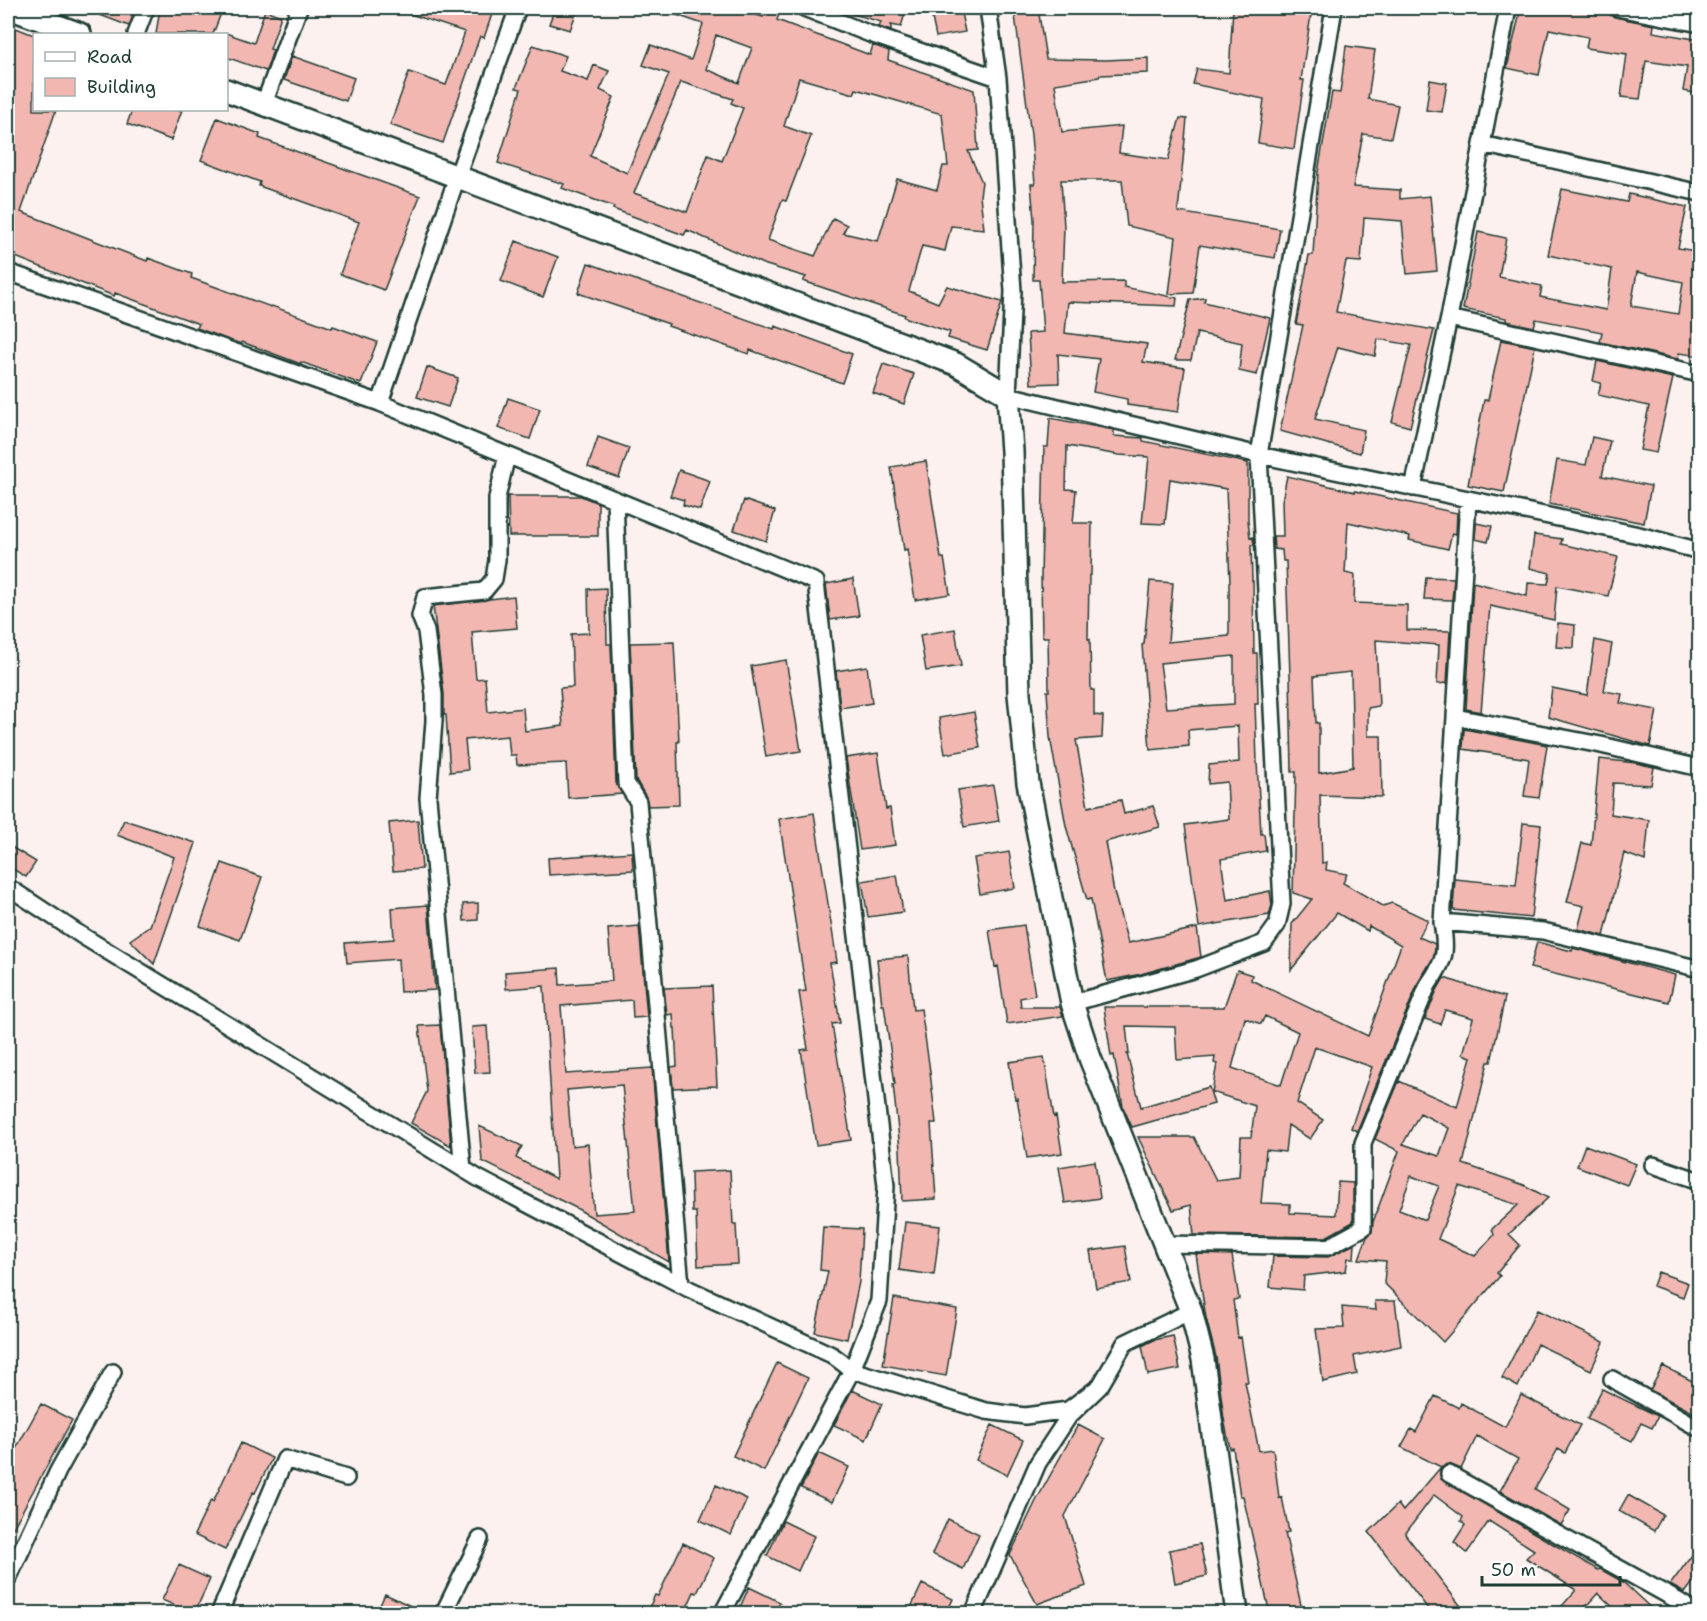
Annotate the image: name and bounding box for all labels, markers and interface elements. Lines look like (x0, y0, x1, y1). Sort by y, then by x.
legend (33, 33, 228, 111)
text: Road (87, 45, 132, 69)
text: Building (87, 75, 156, 99)
scale bar (1482, 1549, 1620, 1587)
text: 50 m (1491, 1558, 1536, 1582)

